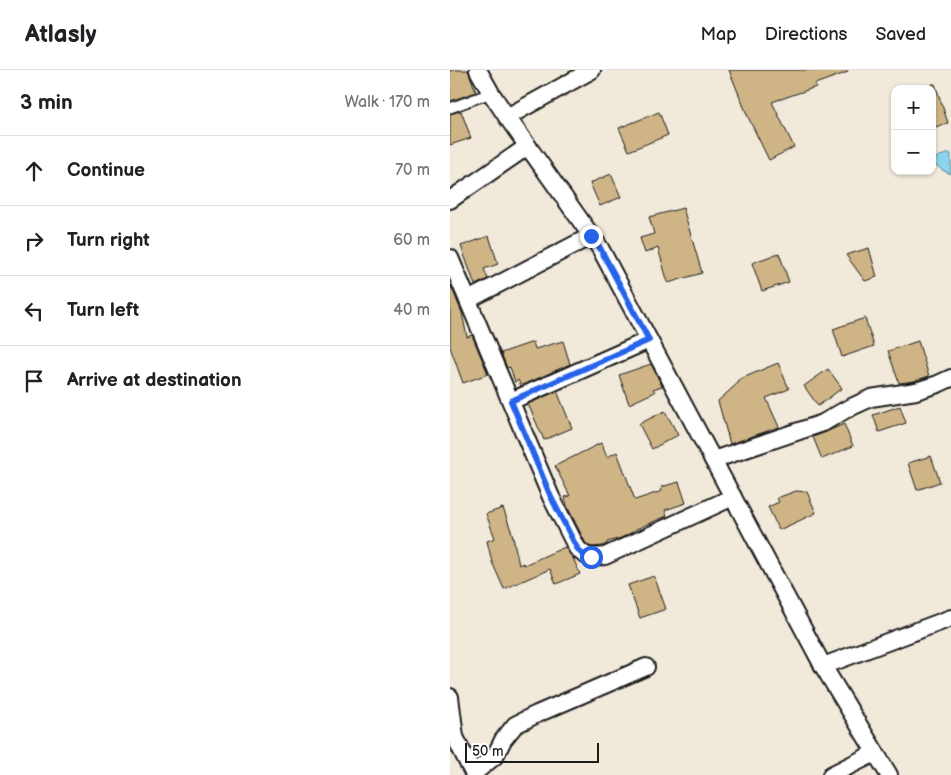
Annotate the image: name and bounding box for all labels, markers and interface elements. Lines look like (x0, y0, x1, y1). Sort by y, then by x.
text: Atlasly (25, 20, 96, 49)
text: Map (701, 24, 737, 45)
text: Directions (765, 24, 847, 45)
text: Saved (875, 24, 926, 45)
map controls (891, 85, 936, 175)
button: + (891, 85, 936, 130)
text: 3 min (20, 90, 73, 115)
text: Walk · 170 m (344, 93, 430, 112)
button: − (891, 130, 936, 175)
icon: ahead (20, 157, 48, 185)
text: Continue (67, 159, 145, 182)
text: 70 m (395, 161, 430, 180)
route end (580, 225, 603, 248)
icon: right (20, 227, 48, 255)
text: Turn right (67, 229, 150, 252)
text: 60 m (393, 231, 430, 250)
icon: left (20, 297, 48, 325)
text: Turn left (67, 299, 139, 322)
text: 40 m (393, 301, 430, 320)
icon: arrive (20, 367, 48, 395)
text: Arrive at destination (67, 369, 242, 392)
route start (580, 546, 603, 569)
scale bar (465, 740, 599, 763)
text: 50 m (472, 743, 504, 760)

